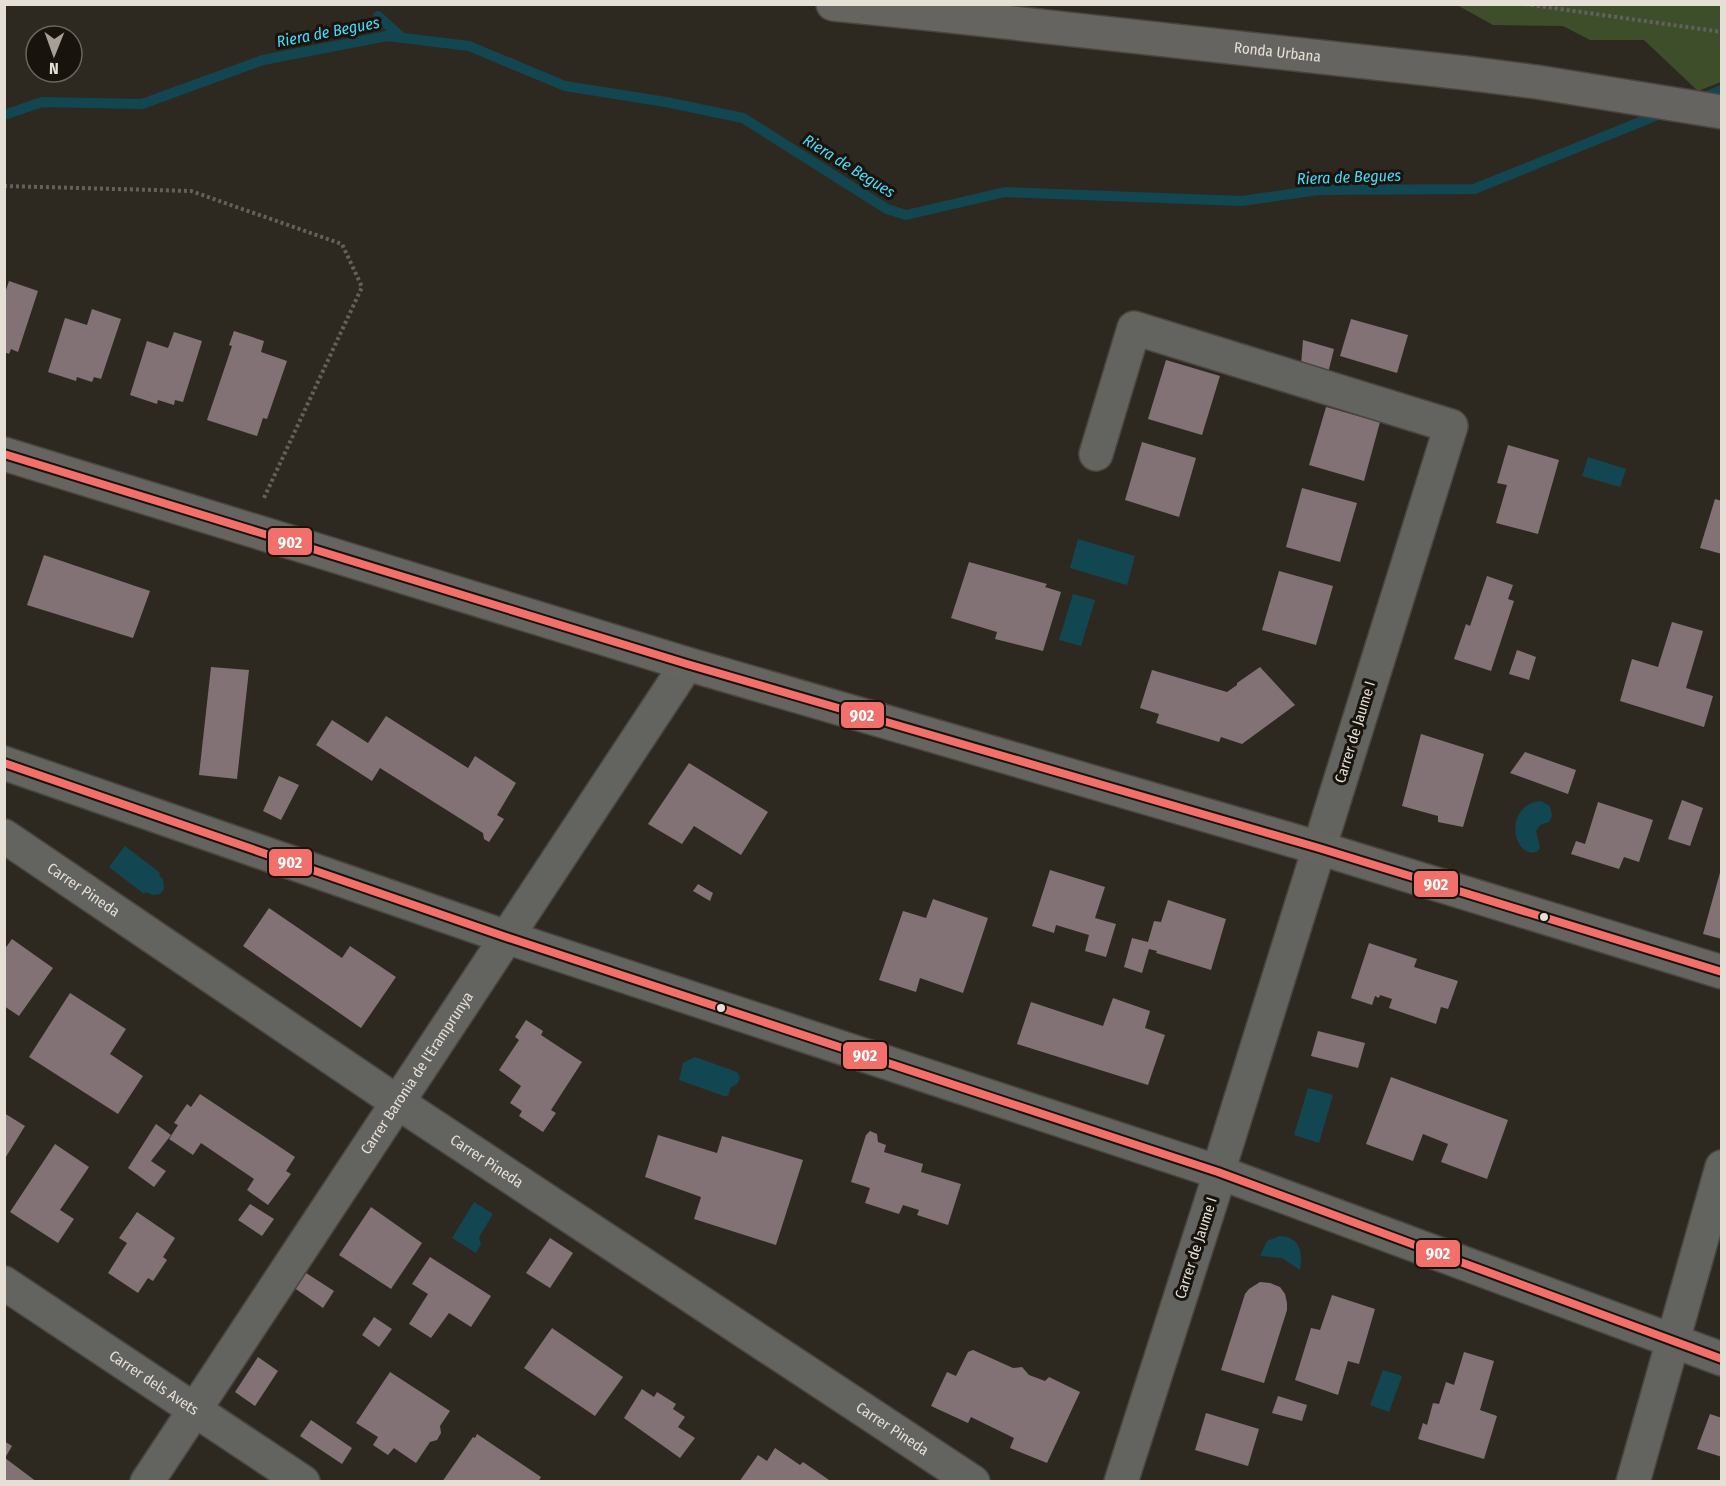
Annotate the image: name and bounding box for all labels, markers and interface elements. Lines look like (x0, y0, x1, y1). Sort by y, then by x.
water label: Riera de Begues (275, 13, 381, 51)
north arrow (24, 24, 84, 84)
street label: Ronda Urbana (1233, 38, 1322, 66)
text: N (49, 59, 59, 78)
water label: Riera de Begues (800, 130, 899, 202)
water label: Riera de Begues (1296, 166, 1402, 188)
line badge: 902 (267, 527, 313, 556)
text: 902 (278, 533, 303, 552)
street label: Carrer de Jaume I (1331, 679, 1379, 785)
line badge: 902 (840, 701, 885, 729)
text: 902 (850, 706, 875, 725)
line badge: 902 (268, 848, 313, 877)
text: 902 (278, 853, 303, 872)
street label: Carrer Pineda (44, 859, 123, 921)
line badge: 902 (1413, 870, 1459, 898)
text: 902 (1424, 875, 1449, 894)
unlabelled marker (1538, 911, 1550, 923)
street label: Carrer Baronia de l'Eramprunya (357, 988, 477, 1158)
unlabelled marker (715, 1002, 727, 1014)
line badge: 902 (842, 1041, 888, 1070)
text: 902 (853, 1046, 878, 1065)
street label: Carrer Pineda (447, 1131, 526, 1192)
street label: Carrer de Jaume I (1171, 1195, 1221, 1301)
line badge: 902 (1415, 1239, 1461, 1268)
text: 902 (1426, 1244, 1451, 1263)
street label: Carrer dels Avets (106, 1346, 202, 1419)
street label: Carrer Pineda (853, 1398, 932, 1459)

